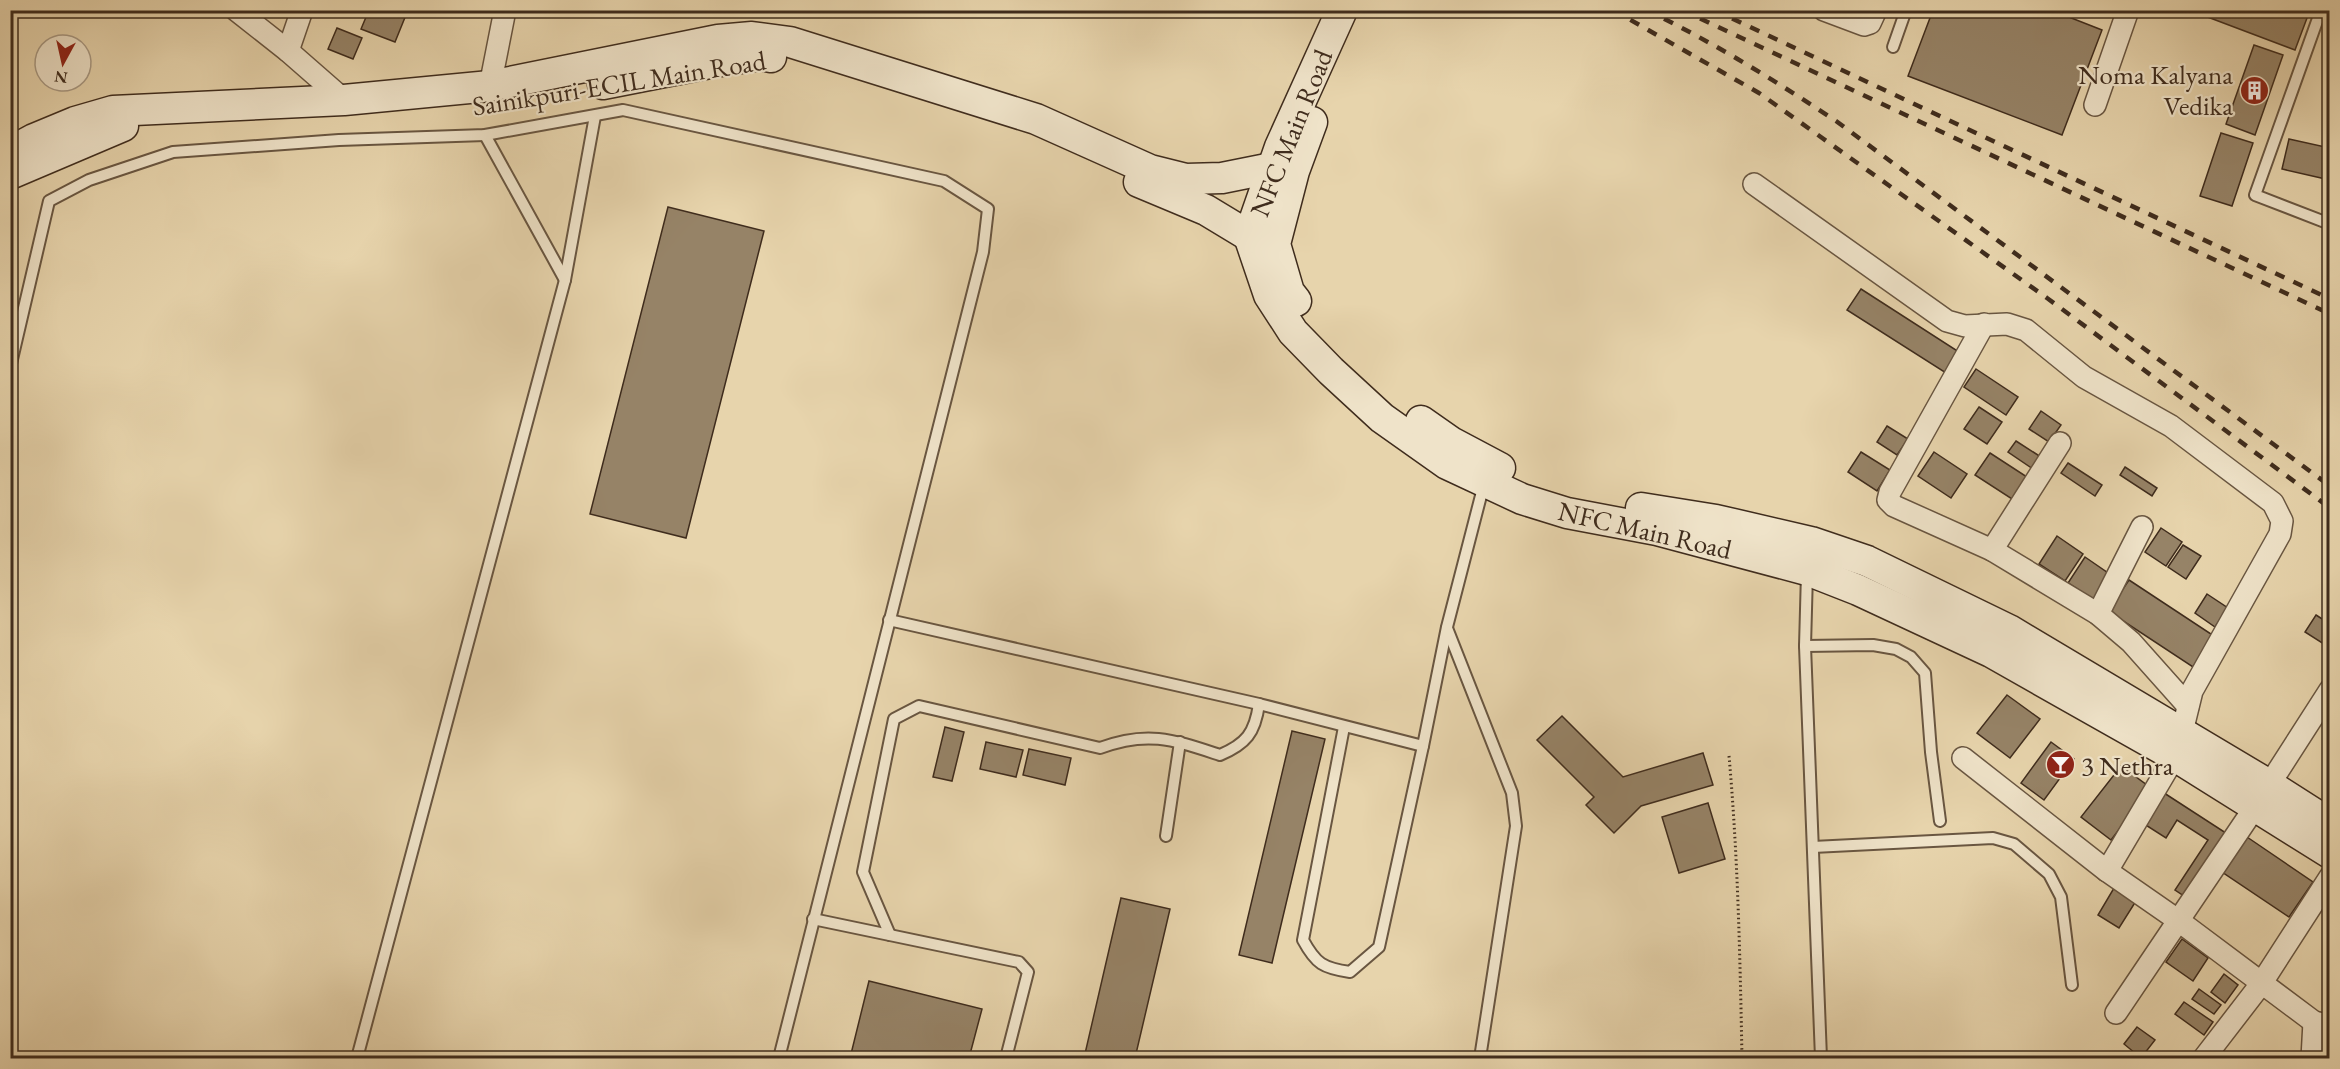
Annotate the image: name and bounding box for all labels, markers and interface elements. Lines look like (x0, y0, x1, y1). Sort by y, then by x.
north arrow (33, 33, 93, 93)
street label: Sainikpuri-ECIL Main Road (470, 42, 769, 124)
street label: NFC Main Road (1242, 44, 1341, 222)
place label: Noma Kalyana Vedika (2078, 57, 2233, 123)
text: N (53, 66, 69, 89)
building icon: Noma Kalyana Vedika (2238, 74, 2270, 106)
street label: NFC Main Road (1555, 493, 1736, 567)
place label: 3 Nethra (2081, 748, 2174, 783)
bar icon: 3 Nethra (2044, 749, 2076, 781)

